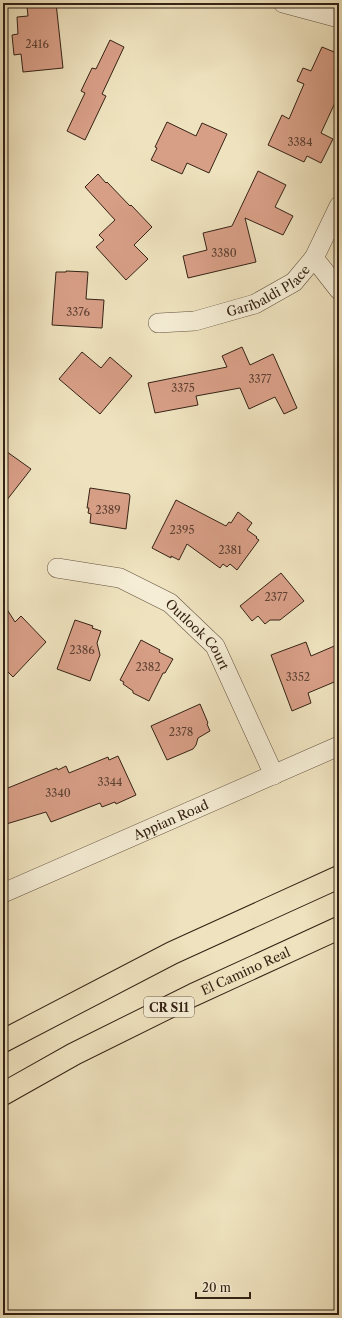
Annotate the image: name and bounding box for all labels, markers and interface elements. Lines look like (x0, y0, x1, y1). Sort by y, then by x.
house number: 2416 (25, 37, 49, 51)
house number: 3384 (288, 135, 313, 149)
house number: 3380 (211, 246, 237, 260)
street label: Garibaldi Place (224, 262, 313, 320)
house number: 3376 (66, 305, 90, 319)
house number: 3377 (249, 372, 272, 386)
house number: 3375 (171, 381, 195, 395)
house number: 2389 (95, 503, 121, 517)
house number: 2395 (170, 523, 194, 537)
house number: 2381 (218, 543, 242, 557)
house number: 2377 (264, 590, 288, 604)
street label: Outlook Court (162, 595, 233, 673)
house number: 2386 (69, 643, 95, 657)
house number: 2382 (135, 660, 161, 674)
house number: 3352 (286, 670, 310, 684)
house number: 2378 (169, 725, 193, 739)
house number: 3344 (98, 775, 122, 789)
house number: 3340 (45, 786, 71, 800)
street label: Appian Road (130, 796, 211, 843)
street label: El Camino Real (198, 944, 293, 998)
road number: CR S11 (144, 997, 194, 1017)
scale bar (196, 1274, 250, 1300)
text: 20 m (202, 1280, 231, 1295)

